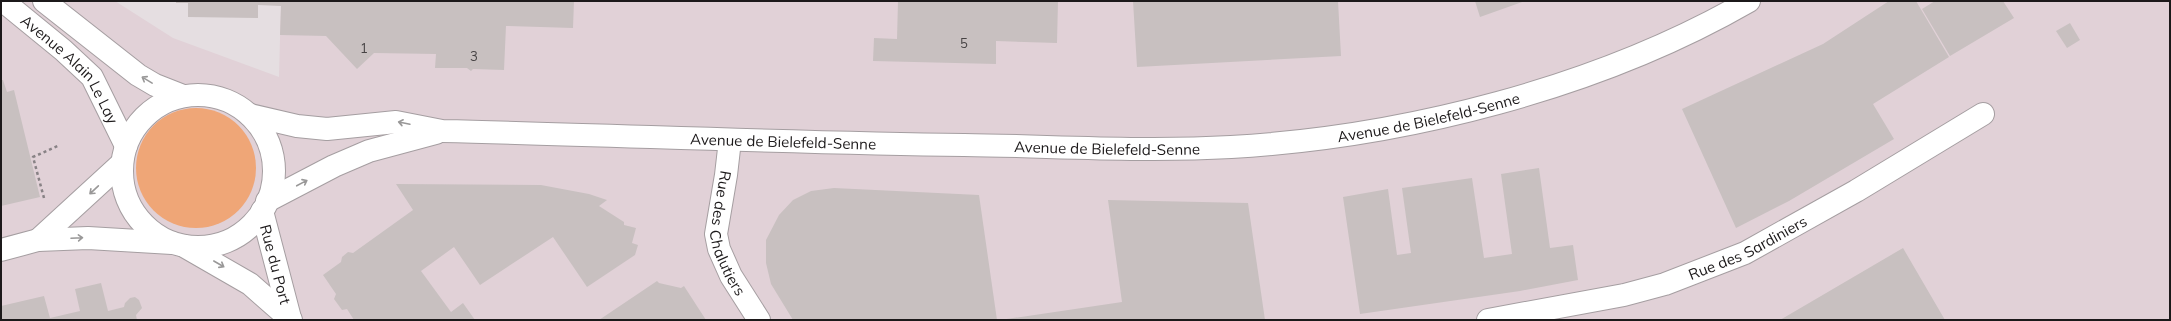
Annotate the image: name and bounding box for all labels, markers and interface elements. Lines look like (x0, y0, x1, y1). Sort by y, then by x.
street label: Avenue Alain Le Lay (17, 10, 123, 127)
house number: 5 (960, 35, 968, 51)
house number: 1 (360, 40, 368, 56)
house number: 3 (470, 48, 478, 64)
one-way arrow (141, 76, 153, 84)
street label: Avenue de Bielefeld-Senne (1336, 88, 1522, 146)
one-way arrow (398, 119, 411, 127)
street label: Avenue de Bielefeld-Senne (690, 129, 876, 153)
street label: Avenue de Bielefeld-Senne (1014, 136, 1200, 158)
street label: Rue des Chalutiers (706, 169, 750, 299)
one-way arrow (296, 179, 308, 186)
one-way arrow (89, 186, 99, 195)
street label: Rue des Sardiniers (1685, 211, 1810, 284)
street label: Rue du Port (256, 222, 295, 306)
one-way arrow (70, 235, 83, 242)
one-way arrow (212, 261, 224, 269)

